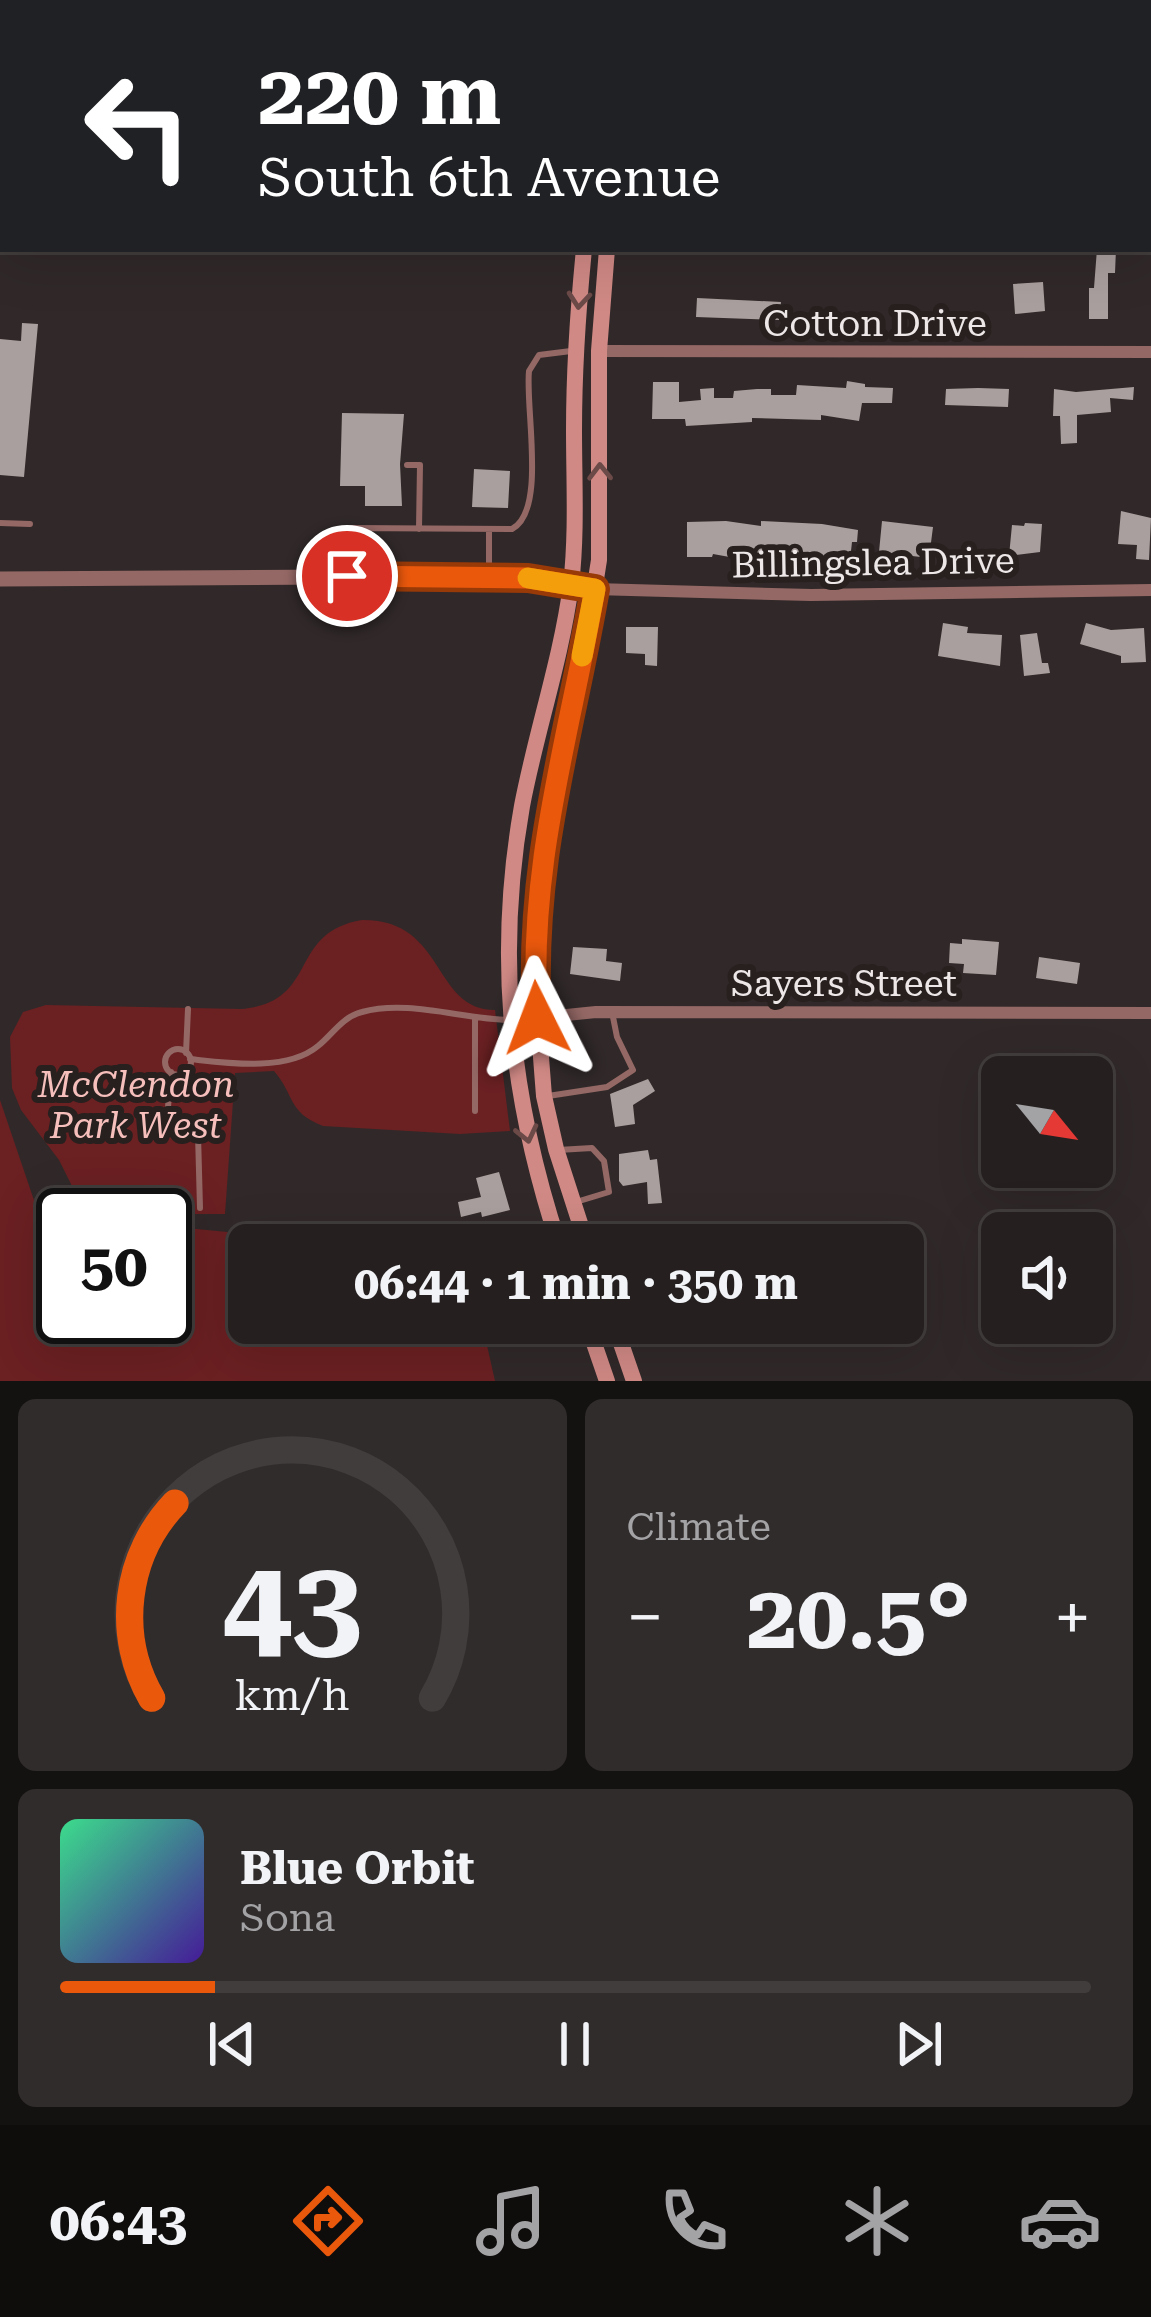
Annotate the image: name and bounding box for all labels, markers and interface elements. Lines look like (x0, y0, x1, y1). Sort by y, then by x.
text: 220 m (258, 46, 501, 144)
icon: left (60, 48, 216, 204)
text: South 6th Avenue (258, 146, 721, 209)
one-way arrow (567, 291, 592, 310)
street label: Cotton Drive (763, 303, 987, 345)
one-way arrow (588, 462, 614, 481)
pin (296, 525, 398, 627)
street label: Billingslea Drive (731, 540, 1015, 586)
icon: arrive (314, 543, 380, 609)
position arrow (474, 955, 600, 1081)
street label: Sayers Street (731, 963, 957, 1005)
north arrow (981, 1056, 1113, 1188)
map controls (981, 1056, 1113, 1344)
park label: McClendon Park West (37, 1064, 234, 1147)
one-way arrow (513, 1124, 538, 1144)
speed limit sign: 50 (36, 1188, 192, 1344)
button: sound (981, 1212, 1113, 1344)
text: 06:44 · 1 min · 350 m (354, 1257, 798, 1310)
text: Climate (627, 1504, 771, 1550)
text: 43 (222, 1531, 362, 1677)
text: 20.5° (747, 1565, 971, 1670)
text: − (627, 1579, 663, 1656)
text: + (1054, 1579, 1091, 1656)
text: km/h (235, 1670, 350, 1720)
text: Blue Orbit (240, 1842, 475, 1895)
text: Sona (240, 1895, 335, 1941)
icon: previous (199, 2011, 265, 2077)
icon: pause (542, 2011, 608, 2077)
icon: next (886, 2011, 952, 2077)
icon: directions (286, 2179, 370, 2263)
icon: music (469, 2179, 553, 2263)
icon: phone (652, 2179, 736, 2263)
icon: climate (835, 2179, 919, 2263)
icon: car (1018, 2179, 1102, 2263)
text: 06:43 (49, 2190, 187, 2253)

